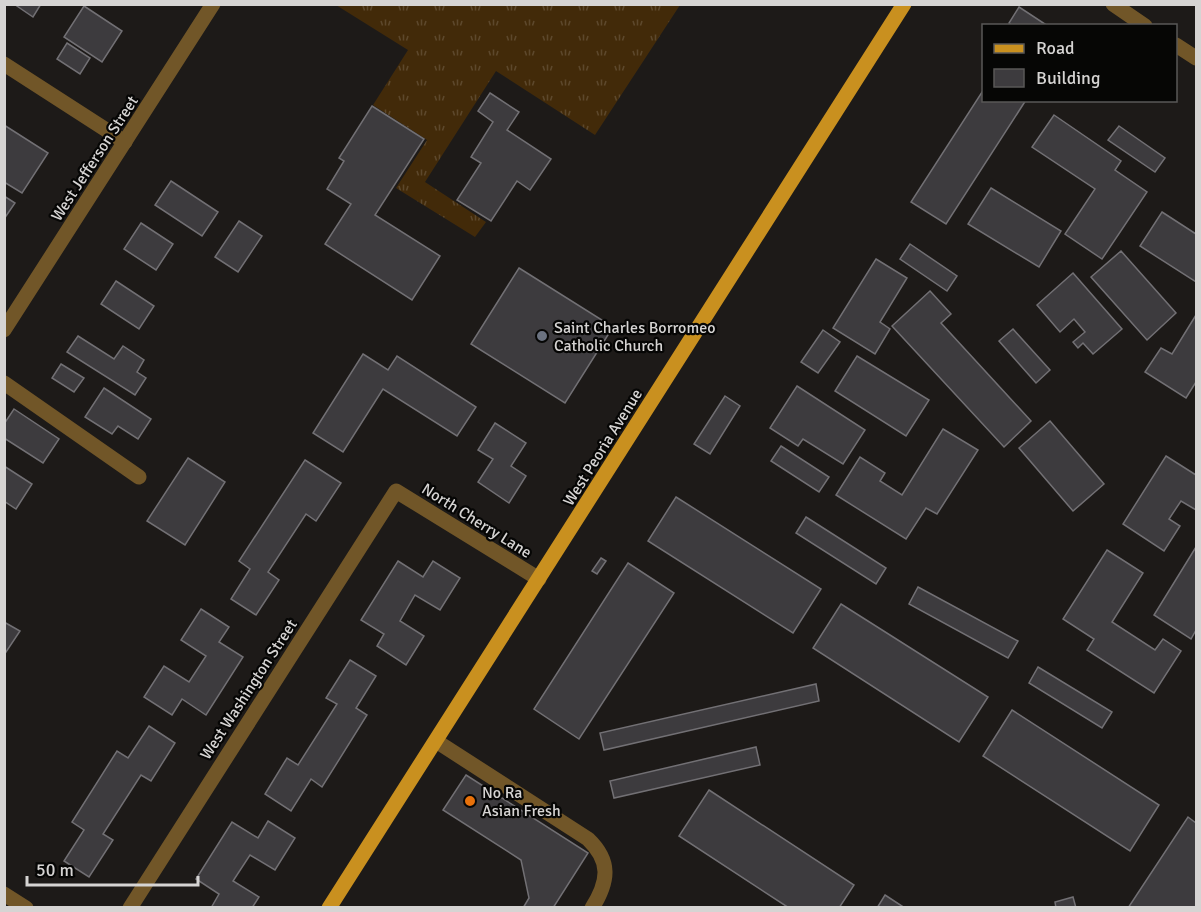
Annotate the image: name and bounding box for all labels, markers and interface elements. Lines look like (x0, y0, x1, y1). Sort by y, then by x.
legend (982, 24, 1177, 102)
text: Road (1036, 37, 1075, 59)
text: Building (1036, 67, 1100, 89)
street label: West Jefferson Street (47, 92, 143, 225)
place label: Saint Charles Borromeo Catholic Church (554, 318, 716, 356)
marker: Saint Charles Borromeo Catholic Church (535, 329, 549, 343)
street label: West Peoria Avenue (559, 385, 647, 510)
street label: North Cherry Lane (418, 479, 535, 563)
street label: West Washington Street (196, 615, 302, 763)
place label: No Ra Asian Fresh (482, 783, 561, 821)
marker: No Ra Asian Fresh (463, 794, 477, 808)
scale bar (27, 849, 198, 887)
text: 50 m (36, 859, 74, 881)

